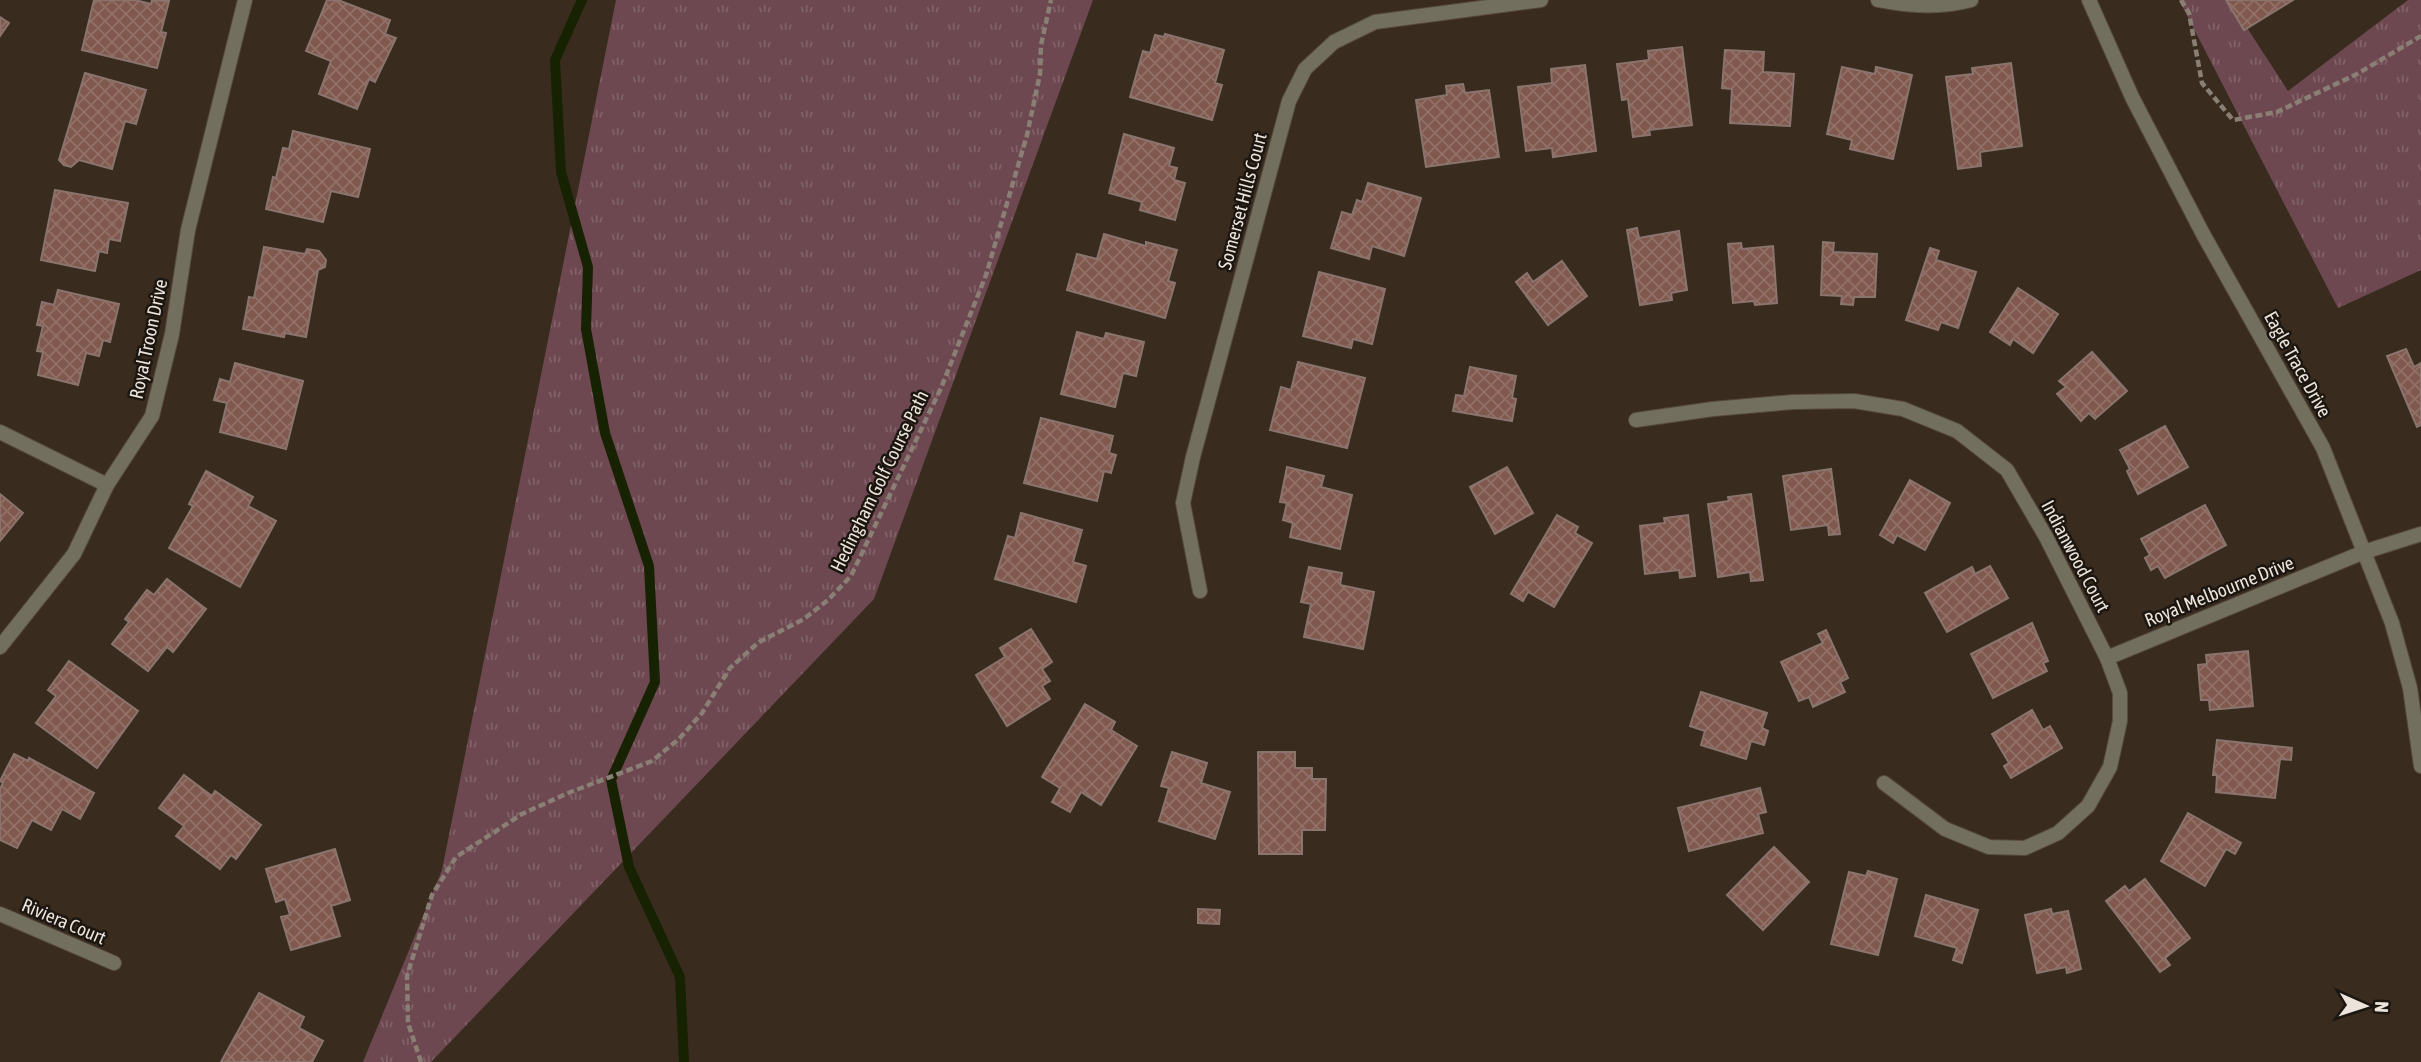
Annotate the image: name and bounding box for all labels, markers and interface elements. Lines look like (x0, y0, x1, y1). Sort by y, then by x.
street label: Somerset Hills Court (1213, 130, 1271, 272)
street label: Royal Troon Drive (125, 277, 171, 401)
street label: Eagle Trace Drive (2260, 307, 2336, 421)
street label: Hedingham Golf Course Path (825, 387, 933, 575)
street label: Indianwood Court (2037, 496, 2115, 616)
street label: Royal Melbourne Drive (2141, 551, 2297, 631)
street label: Riviera Court (19, 894, 109, 948)
north arrow (2330, 971, 2400, 1041)
text: N (2371, 1001, 2393, 1013)

